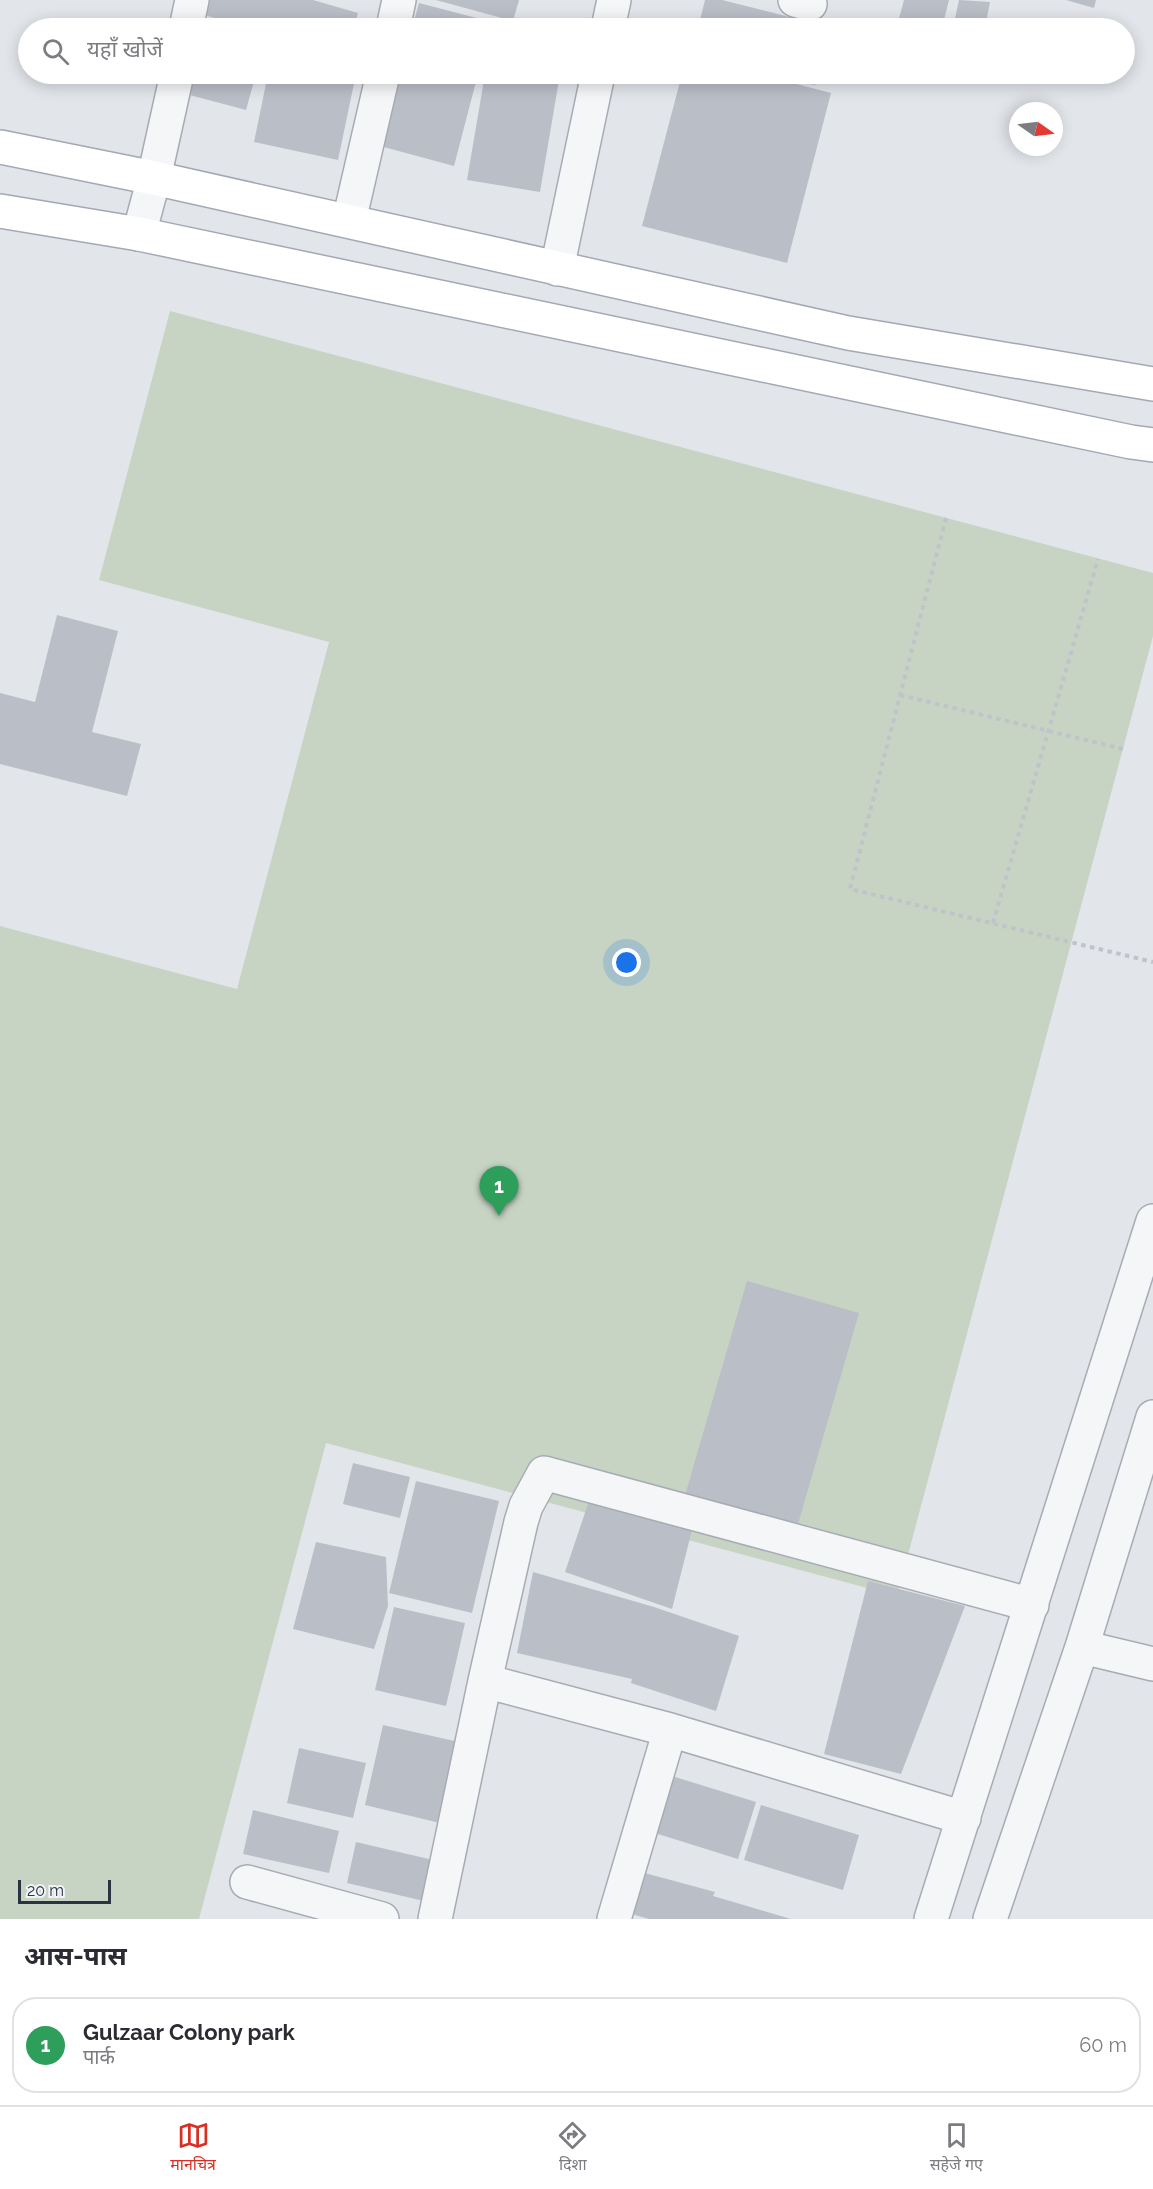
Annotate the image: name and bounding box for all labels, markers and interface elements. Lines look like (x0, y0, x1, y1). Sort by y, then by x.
search box (18, 18, 1135, 84)
icon: search (39, 35, 72, 68)
text: यहाँ खोजें (87, 36, 163, 62)
north arrow (1009, 102, 1063, 156)
your location (612, 948, 641, 977)
pin: 1 (480, 1166, 518, 1216)
scale bar (18, 1877, 111, 1904)
text: 20 m (27, 1881, 64, 1900)
text: आस-पास (24, 1941, 127, 1971)
text: Gulzaar Colony park (83, 2019, 295, 2045)
text: 1 (41, 2033, 50, 2057)
text: 60 m (1079, 2033, 1127, 2057)
text: पार्क (83, 2045, 115, 2069)
tab: मानचित्र (170, 2119, 216, 2177)
tab: दिशा (556, 2119, 589, 2177)
tab: सहेजे गए (930, 2119, 983, 2177)

